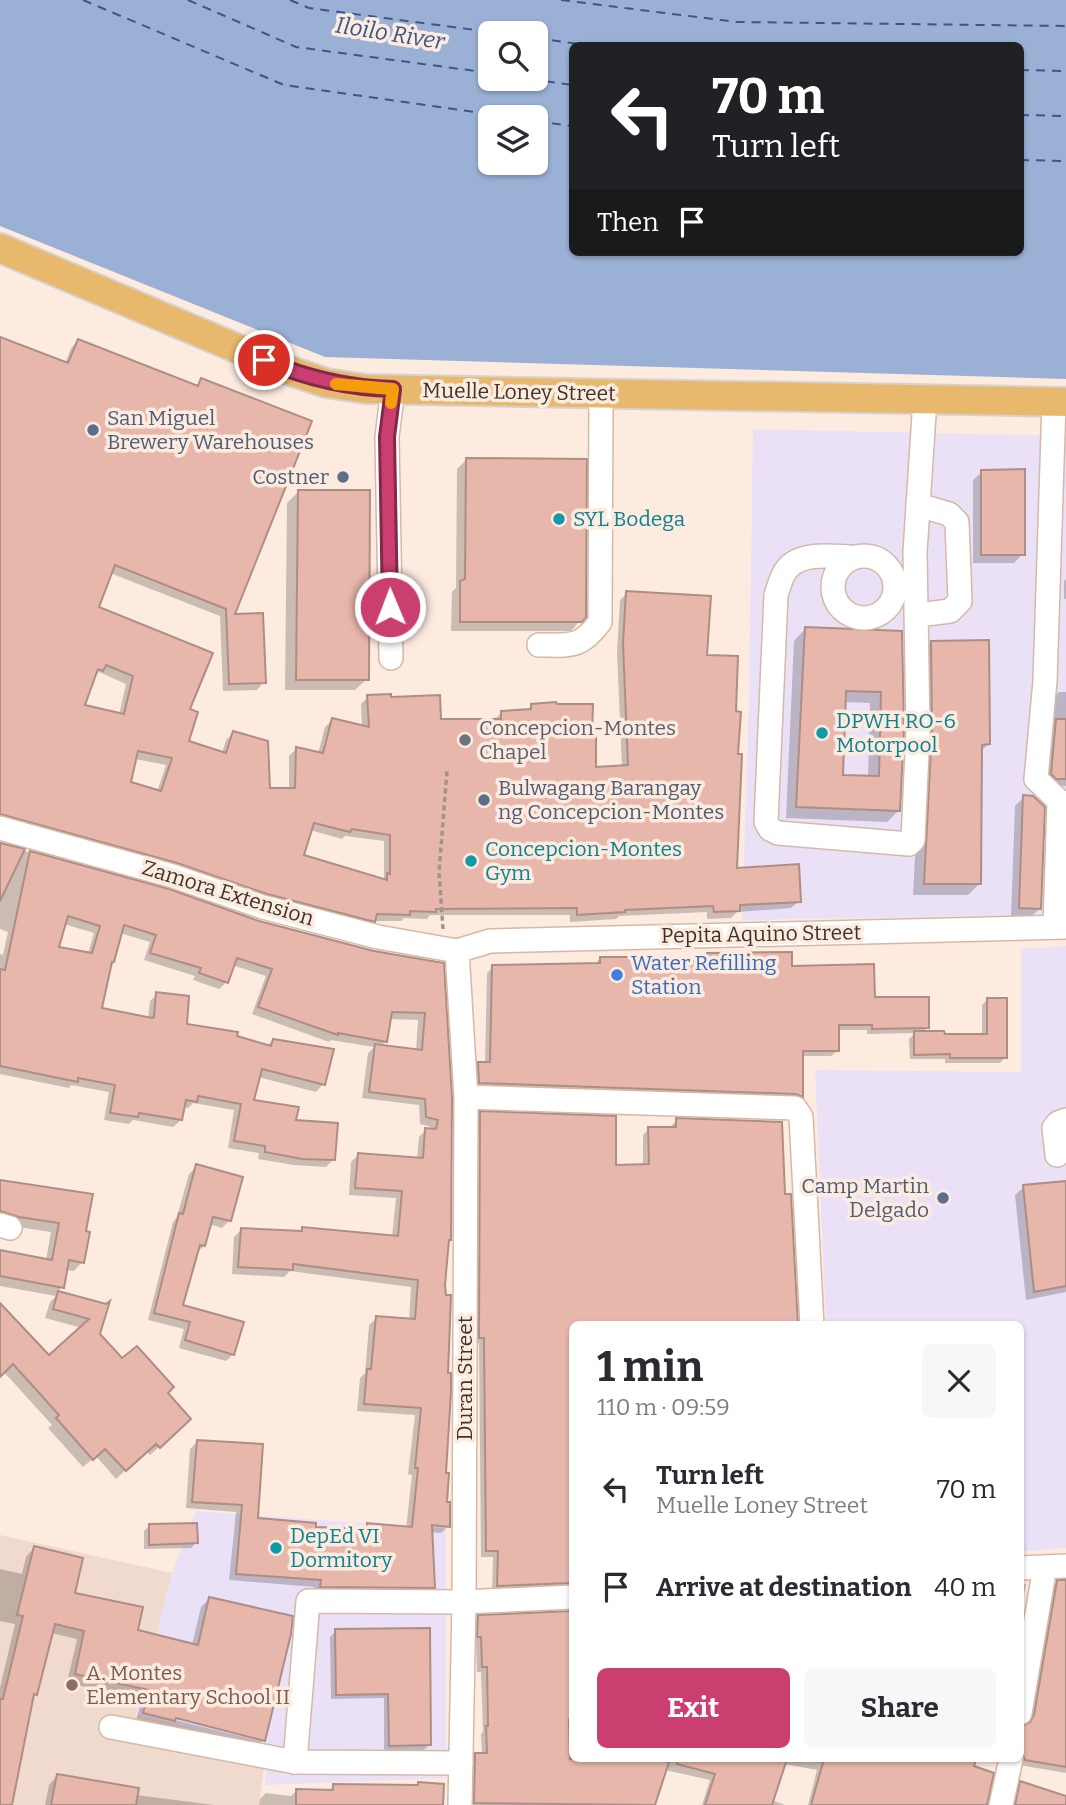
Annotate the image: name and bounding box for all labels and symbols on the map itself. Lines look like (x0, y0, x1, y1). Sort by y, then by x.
water label: Iloilo River (334, 11, 448, 56)
pin (234, 330, 294, 390)
street label: Muelle Loney Street (422, 377, 616, 407)
place label: San Miguel Brewery Warehouses (107, 405, 314, 455)
marker: San Miguel Brewery Warehouses (85, 422, 101, 438)
place label: Costner (252, 464, 329, 490)
marker: Costner (335, 469, 351, 485)
place label: SYL Bodega (573, 506, 686, 532)
marker: SYL Bodega (551, 511, 567, 527)
position arrow (353, 570, 427, 644)
place label: DPWH RO-6 Motorpool (836, 708, 956, 758)
place label: Concepcion-Montes Chapel (479, 715, 676, 765)
marker: DPWH RO-6 Motorpool (814, 725, 830, 741)
marker: Concepcion-Montes Chapel (457, 732, 473, 748)
place label: Bulwagang Barangay ng Concepcion-Montes (498, 775, 724, 825)
marker: Bulwagang Barangay ng Concepcion-Montes (476, 792, 492, 808)
place label: Concepcion-Montes Gym (485, 836, 682, 886)
marker: Concepcion-Montes Gym (463, 853, 479, 869)
street label: Zamora Extension (139, 854, 317, 932)
street label: Pepita Aquino Street (661, 919, 862, 949)
place label: Water Refilling Station (631, 950, 777, 1000)
marker: Water Refilling Station (609, 967, 625, 983)
place label: Camp Martin Delgado (801, 1173, 929, 1223)
marker: Camp Martin Delgado (935, 1190, 951, 1206)
street label: Duran Street (452, 1315, 478, 1440)
place label: DepEd VI Dormitory (290, 1523, 393, 1573)
marker: DepEd VI Dormitory (268, 1540, 284, 1556)
place label: A. Montes Elementary School II (86, 1660, 290, 1710)
marker: A. Montes Elementary School II (64, 1677, 80, 1693)

